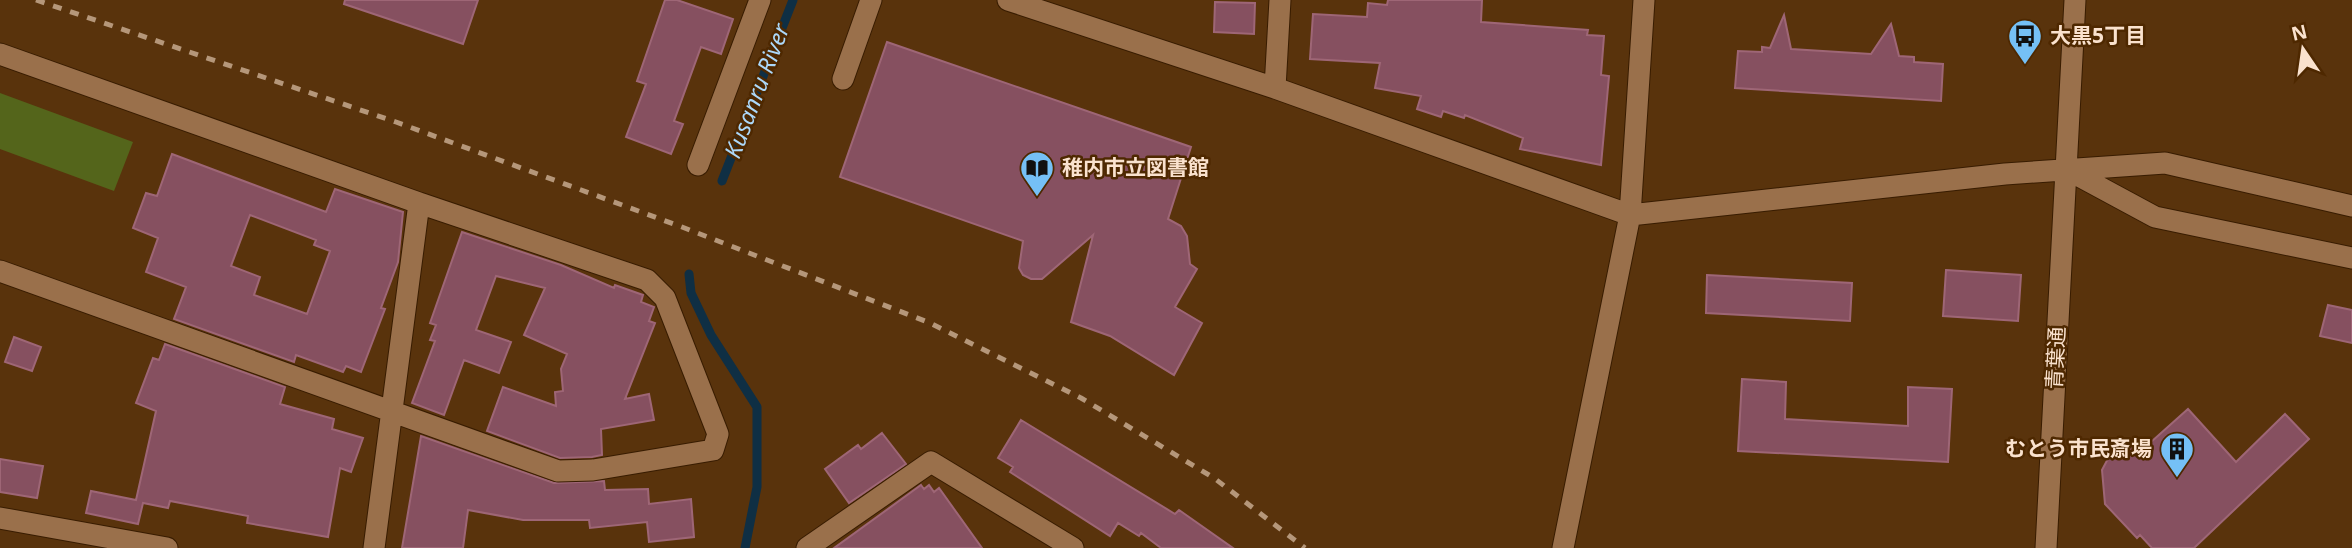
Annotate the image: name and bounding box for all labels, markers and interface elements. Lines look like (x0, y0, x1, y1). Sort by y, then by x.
north arrow (2268, 14, 2338, 84)
bus stop icon: 大黒5丁目 (2006, 17, 2044, 66)
water label: Kusanru River (716, 18, 797, 162)
text: N (2289, 18, 2310, 47)
place label: 大黒5丁目 (2050, 21, 2146, 49)
library icon: 稚内市立図書館 (1018, 149, 1056, 198)
place label: 稚内市立図書館 (1062, 153, 1209, 181)
street label: 青葉通 (2039, 326, 2071, 390)
building icon: むとう市民斎場 (2158, 430, 2196, 479)
place label: むとう市民斎場 (2005, 434, 2152, 462)

